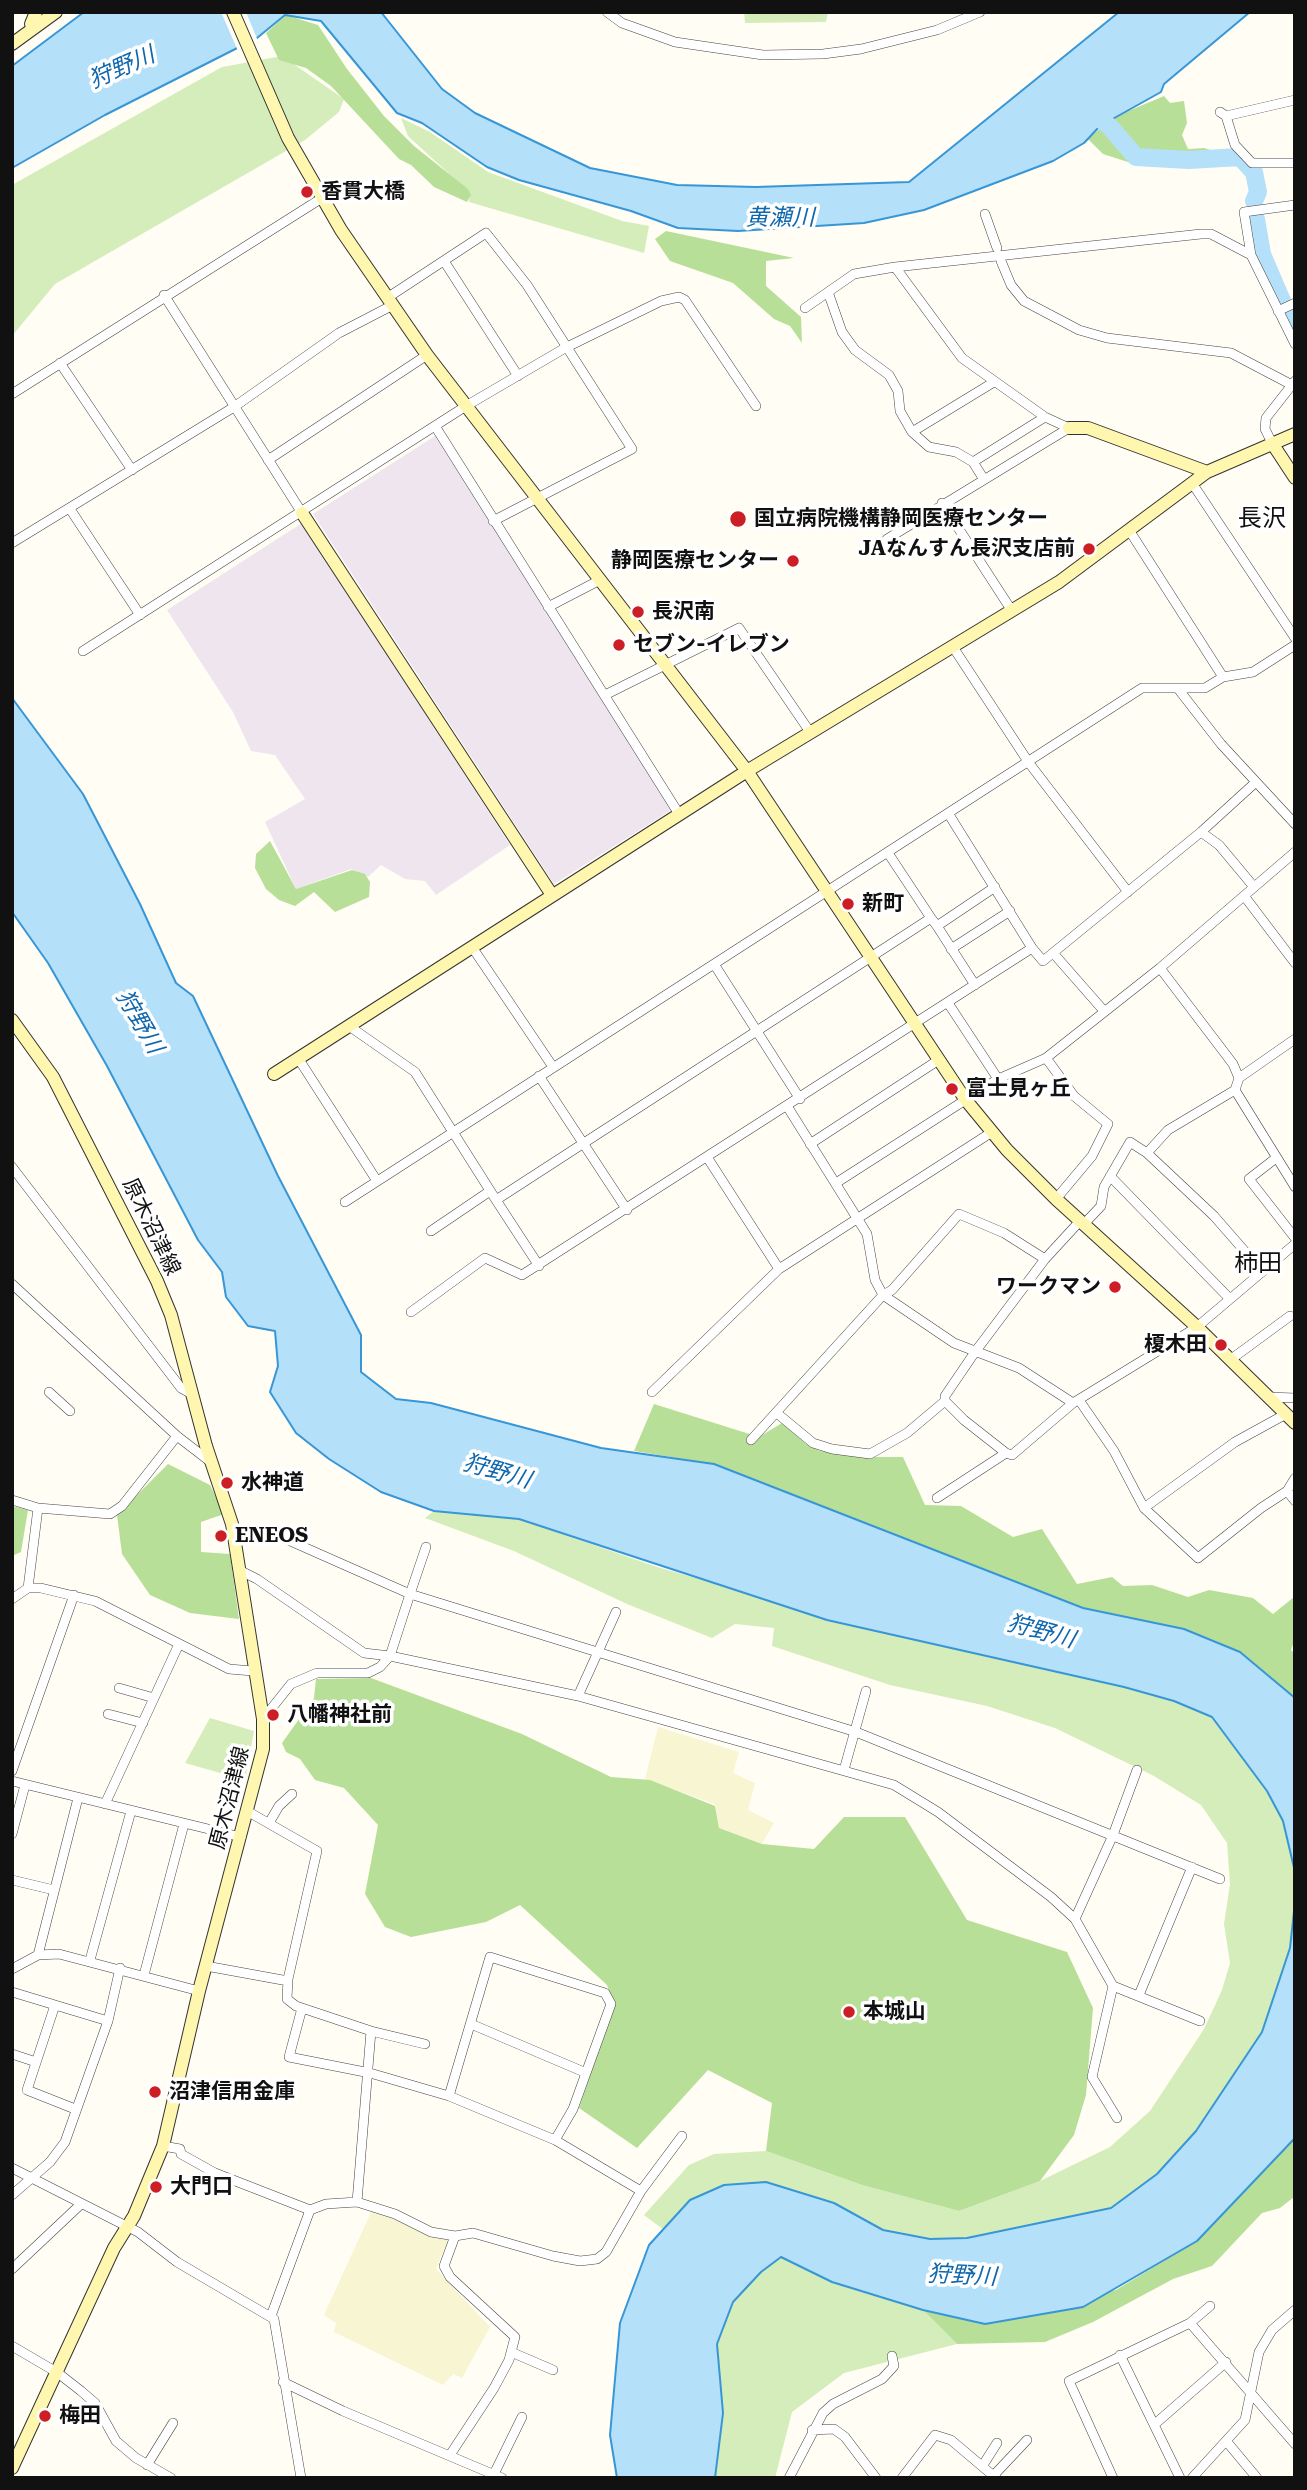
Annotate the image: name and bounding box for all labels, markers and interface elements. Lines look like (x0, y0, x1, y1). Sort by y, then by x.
water label: 狩野川 (85, 41, 159, 95)
place label: 香貫大橋 (321, 179, 405, 205)
marker: 香貫大橋 (299, 184, 315, 200)
water label: 黄瀬川 (746, 204, 814, 232)
district label: 長沢 (1238, 505, 1286, 533)
place label: 国立病院機構静岡医療センター (754, 506, 1048, 532)
marker: 国立病院機構静岡医療センター (728, 509, 748, 529)
place label: JAなんすん長沢支店前 (858, 536, 1075, 562)
marker: JAなんすん長沢支店前 (1081, 541, 1097, 557)
place label: 静岡医療センター (611, 548, 779, 574)
marker: 静岡医療センター (785, 553, 801, 569)
place label: 長沢南 (652, 599, 715, 625)
marker: 長沢南 (630, 604, 646, 620)
place label: セブン-イレブン (633, 632, 790, 658)
marker: セブン-イレブン (611, 637, 627, 653)
place label: 新町 (862, 891, 904, 917)
marker: 新町 (840, 896, 856, 912)
water label: 狩野川 (110, 985, 168, 1059)
place label: 富士見ヶ丘 (966, 1076, 1071, 1102)
marker: 富士見ヶ丘 (944, 1081, 960, 1097)
street label: 原木沼津線 (117, 1174, 185, 1280)
district label: 柿田 (1234, 1250, 1282, 1278)
place label: ワークマン (996, 1274, 1101, 1300)
marker: ワークマン (1107, 1279, 1123, 1295)
place label: 榎木田 (1144, 1332, 1207, 1358)
marker: 榎木田 (1213, 1337, 1229, 1353)
water label: 狩野川 (460, 1449, 534, 1495)
place label: 水神道 (241, 1470, 304, 1496)
marker: 水神道 (219, 1475, 235, 1491)
place label: ENEOS (235, 1523, 308, 1549)
marker: ENEOS (213, 1528, 229, 1544)
water label: 狩野川 (1004, 1610, 1078, 1654)
place label: 八幡神社前 (287, 1702, 392, 1728)
marker: 八幡神社前 (265, 1707, 281, 1723)
street label: 原木沼津線 (205, 1744, 255, 1852)
place label: 本城山 (863, 1999, 926, 2025)
marker: 本城山 (841, 2004, 857, 2020)
place label: 沼津信用金庫 (169, 2079, 295, 2105)
marker: 沼津信用金庫 (147, 2084, 163, 2100)
place label: 大門口 (170, 2174, 233, 2200)
marker: 大門口 (148, 2179, 164, 2195)
water label: 狩野川 (927, 2260, 997, 2292)
place label: 梅田 (59, 2403, 101, 2429)
marker: 梅田 (37, 2408, 53, 2424)

